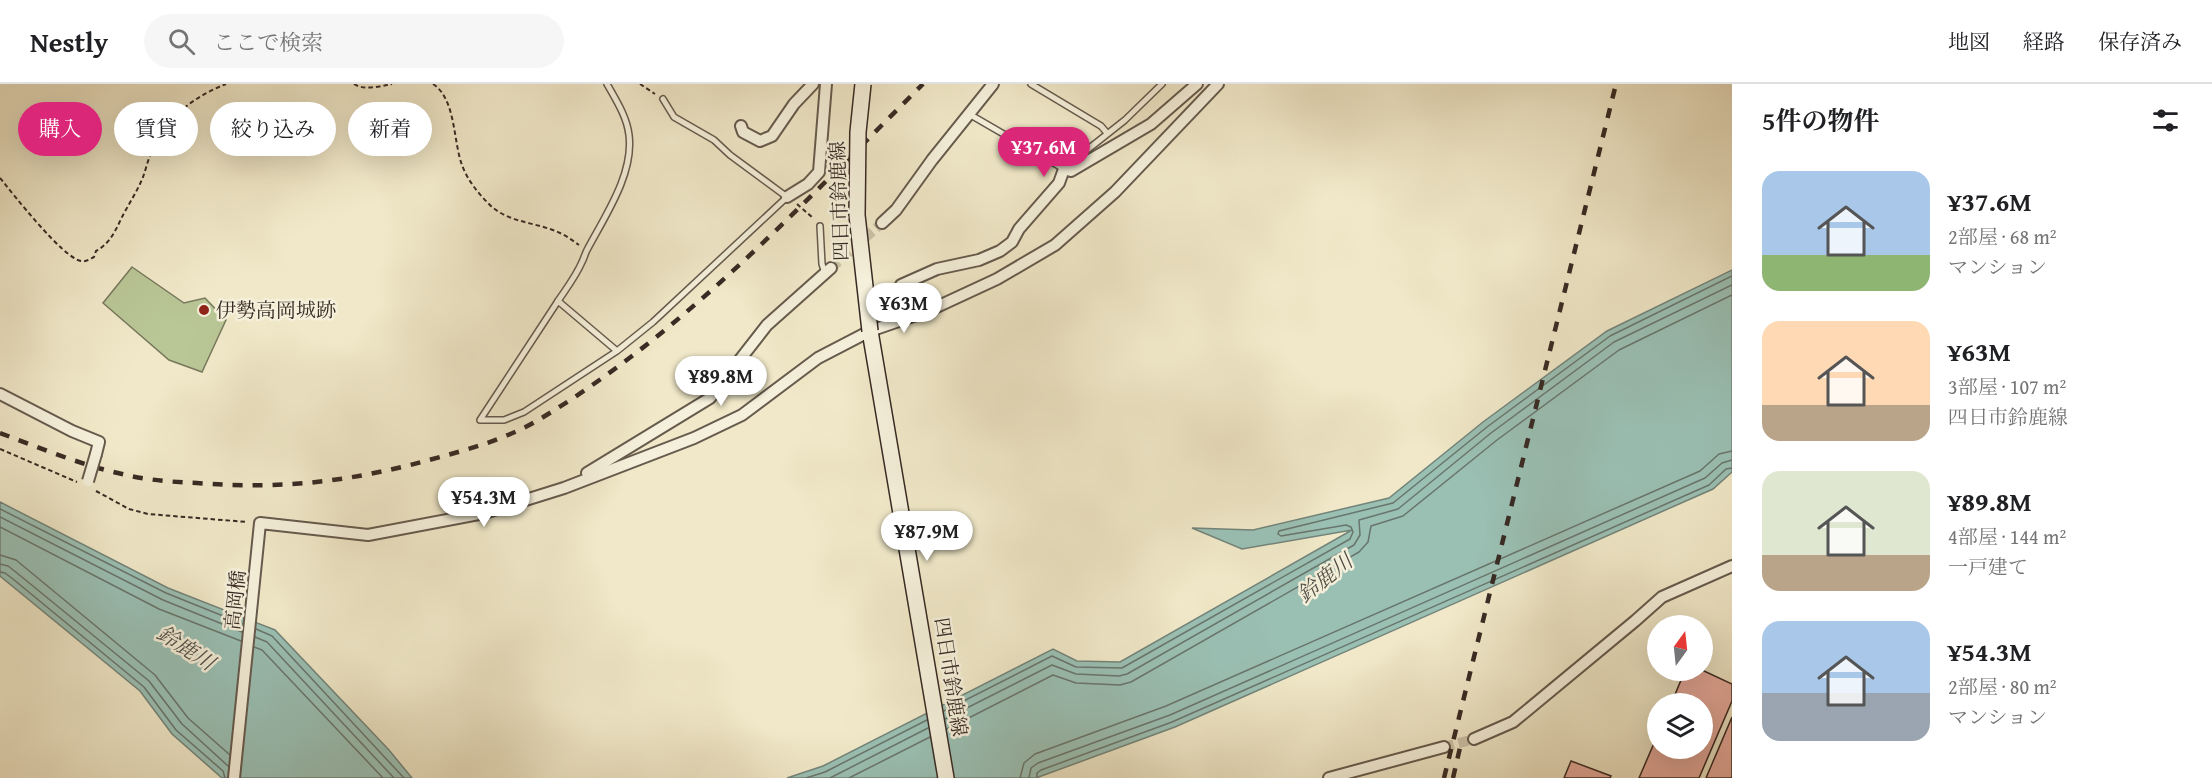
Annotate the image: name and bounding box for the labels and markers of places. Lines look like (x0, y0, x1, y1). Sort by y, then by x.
pin: ¥37.6M (995, 127, 1093, 178)
pin: ¥63M (868, 283, 940, 334)
place label: 伊勢高岡城跡 (216, 295, 336, 324)
marker: 伊勢高岡城跡 (197, 303, 211, 317)
pin: ¥89.8M (672, 356, 770, 407)
pin: ¥54.3M (435, 477, 533, 528)
pin: ¥87.9M (878, 511, 976, 562)

